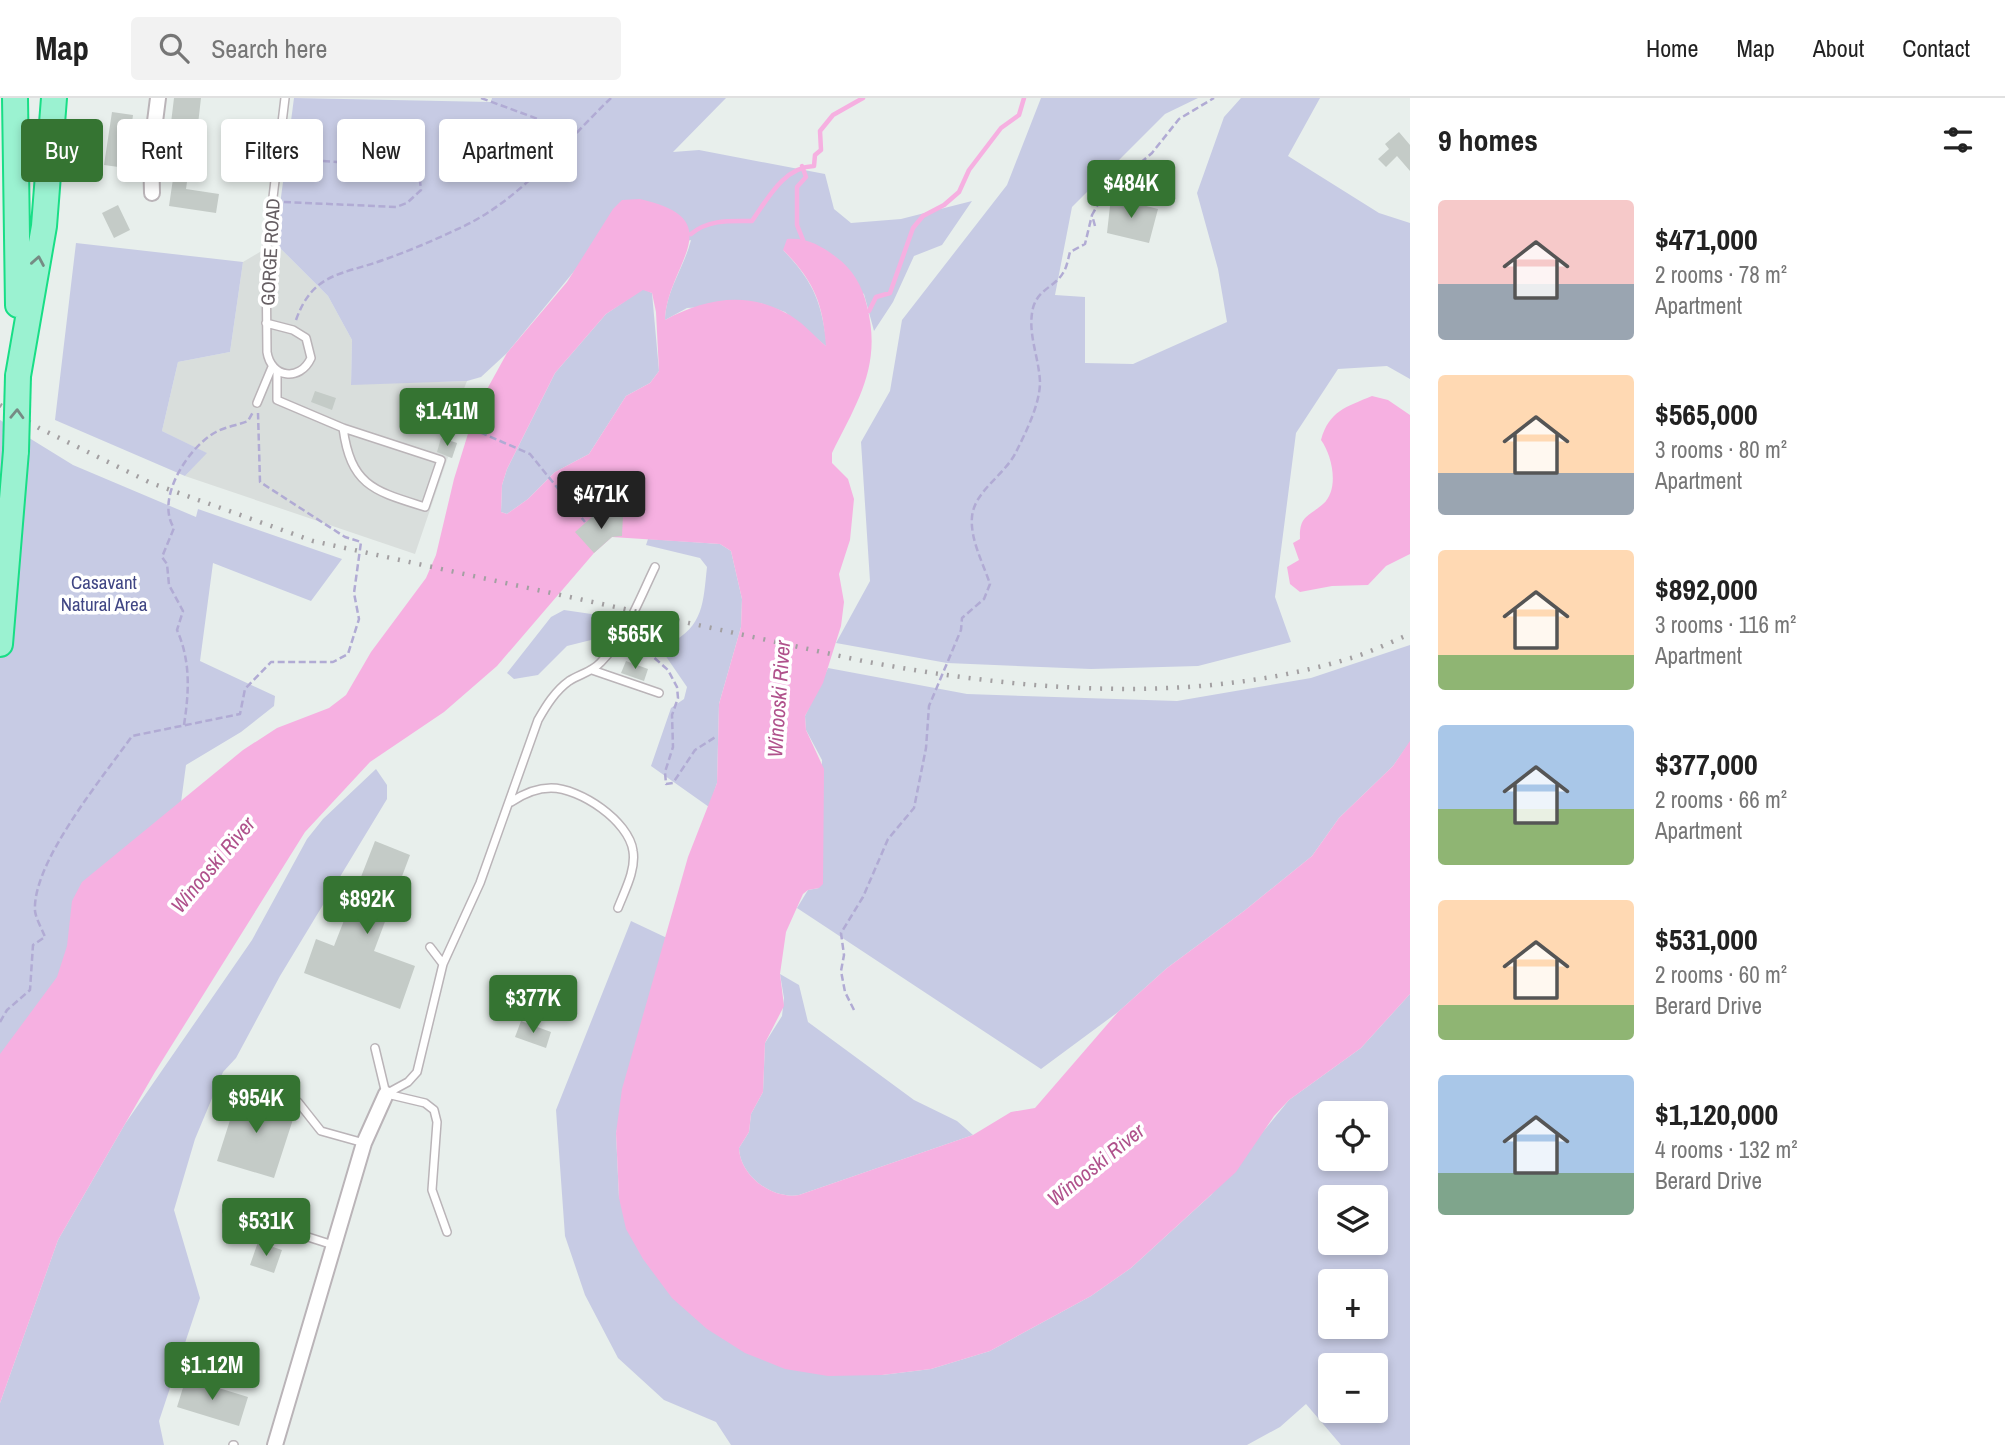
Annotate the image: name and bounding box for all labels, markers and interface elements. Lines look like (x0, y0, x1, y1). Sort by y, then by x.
search box (131, 17, 621, 80)
text: Map (35, 26, 89, 70)
icon: search (155, 29, 193, 67)
text: Search here (211, 31, 327, 66)
text: Home (1646, 32, 1698, 64)
text: Map (1736, 32, 1775, 64)
text: About (1813, 32, 1864, 64)
text: Contact (1902, 32, 1970, 64)
chip: Buy (21, 119, 103, 182)
chip: Rent (117, 119, 207, 182)
chip: Filters (221, 119, 323, 182)
chip: New (337, 119, 425, 182)
chip: Apartment (439, 119, 577, 182)
text: 9 homes (1438, 120, 1538, 160)
icon: filters (1939, 121, 1977, 159)
pin: $484K (1082, 160, 1180, 220)
text: $484K (1103, 167, 1159, 198)
street label: GORGE ROAD (254, 198, 286, 306)
text: $471,000 (1655, 219, 1758, 259)
icon: home (1494, 228, 1578, 312)
one-way arrow (30, 255, 45, 266)
text: 2 rooms · 78 m² (1655, 259, 1787, 290)
text: Apartment (1655, 290, 1742, 321)
pin: $1.41M (390, 388, 504, 448)
text: $565,000 (1655, 394, 1758, 434)
text: $1.41M (416, 395, 478, 426)
icon: home (1494, 403, 1578, 487)
one-way arrow (10, 408, 25, 419)
text: 3 rooms · 80 m² (1655, 434, 1787, 465)
text: Apartment (1655, 465, 1742, 496)
pin: $471K (552, 472, 650, 531)
text: $471K (573, 478, 629, 509)
park label: Casavant Natural Area (61, 569, 148, 617)
text: $892,000 (1655, 569, 1758, 609)
icon: home (1494, 578, 1578, 662)
text: 3 rooms · 116 m² (1655, 609, 1796, 640)
pin: $565K (586, 612, 684, 671)
text: $565K (607, 618, 663, 649)
water label: Winooski River (760, 638, 797, 758)
text: Apartment (1655, 640, 1742, 671)
text: $377,000 (1655, 744, 1758, 784)
icon: home (1494, 753, 1578, 837)
text: 2 rooms · 66 m² (1655, 784, 1787, 815)
water label: Winooski River (164, 809, 262, 919)
text: Apartment (1655, 815, 1742, 846)
pin: $892K (318, 876, 416, 936)
text: $892K (339, 883, 395, 914)
text: $531,000 (1655, 919, 1758, 959)
icon: home (1494, 928, 1578, 1012)
text: 2 rooms · 60 m² (1655, 959, 1787, 990)
pin: $377K (484, 976, 582, 1035)
text: $377K (505, 982, 561, 1013)
text: Berard Drive (1655, 990, 1762, 1021)
pin: $954K (207, 1076, 305, 1135)
text: $954K (228, 1082, 284, 1113)
text: $1,120,000 (1655, 1094, 1778, 1134)
map controls (1318, 1101, 1388, 1423)
button: locate (1318, 1101, 1388, 1171)
icon: home (1494, 1103, 1578, 1187)
water label: Winooski River (1041, 1116, 1151, 1213)
text: 4 rooms · 132 m² (1655, 1134, 1798, 1165)
text: Berard Drive (1655, 1165, 1762, 1196)
button: layers (1318, 1185, 1388, 1255)
pin: $531K (217, 1198, 315, 1258)
text: $531K (238, 1205, 294, 1236)
button: + (1318, 1269, 1388, 1339)
pin: $1.12M (155, 1342, 269, 1402)
text: $1.12M (181, 1349, 243, 1380)
button: − (1318, 1353, 1388, 1423)

